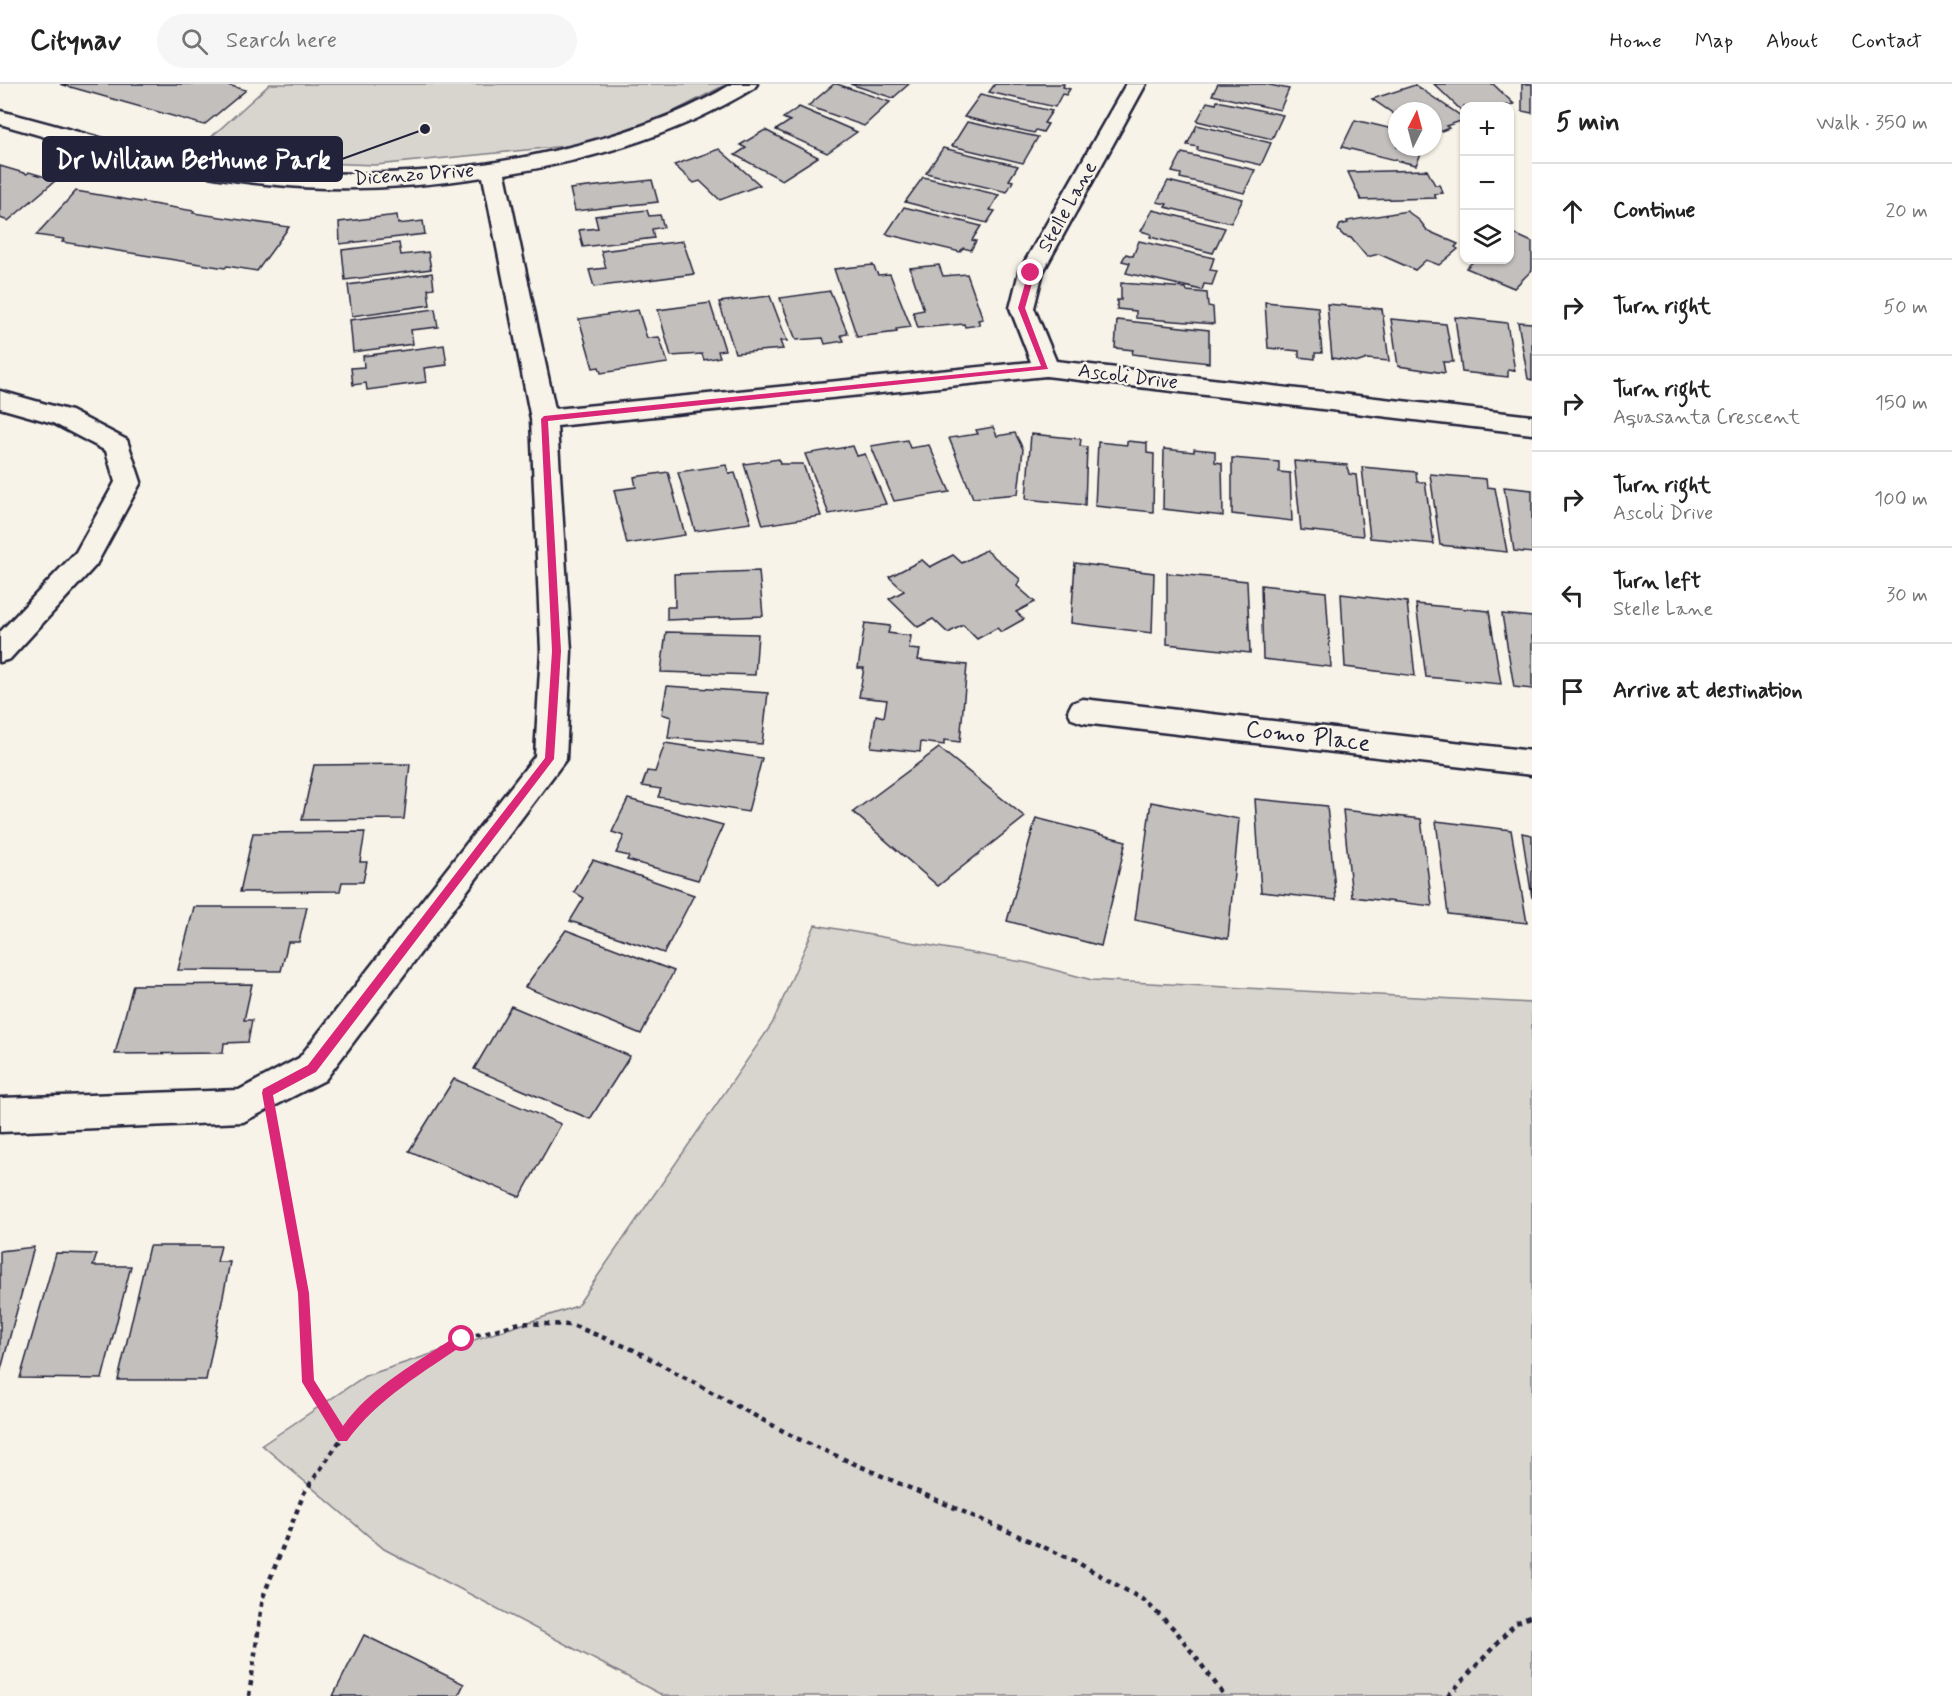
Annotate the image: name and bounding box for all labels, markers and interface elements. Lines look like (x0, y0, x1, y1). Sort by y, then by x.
search box (157, 14, 577, 68)
text: Citynav (30, 23, 121, 60)
icon: search (178, 25, 211, 58)
text: Search here (226, 27, 337, 55)
text: Home (1610, 27, 1662, 55)
text: Map (1695, 27, 1733, 55)
text: About (1766, 27, 1818, 55)
text: Contact (1851, 27, 1922, 55)
north arrow (1388, 102, 1442, 156)
map controls (1460, 102, 1514, 264)
button: + (1460, 102, 1514, 156)
text: 5 min (1556, 106, 1620, 140)
text: Walk · 350 m (1816, 110, 1928, 137)
callout: Dr William Bethune Park (43, 137, 342, 181)
text: Dr William Bethune Park (55, 144, 331, 178)
button: − (1460, 156, 1514, 210)
street label: Dicenzo Drive (353, 157, 475, 193)
street label: Stelle Lane (1032, 157, 1104, 257)
icon: ahead (1556, 195, 1589, 228)
text: Continue (1613, 197, 1695, 225)
text: 20 m (1885, 198, 1928, 225)
button: layers (1460, 210, 1514, 264)
route end (1017, 259, 1043, 285)
icon: right (1556, 291, 1589, 324)
text: Turn right (1613, 293, 1711, 321)
text: 50 m (1883, 294, 1928, 321)
street label: Ascoli Drive (1077, 357, 1179, 397)
text: Turn right (1613, 376, 1711, 404)
icon: right (1556, 387, 1589, 420)
text: 150 m (1875, 390, 1928, 417)
text: Aquasanta Crescent (1613, 404, 1800, 431)
text: Turn right (1613, 472, 1711, 500)
icon: right (1556, 483, 1589, 516)
text: 100 m (1874, 486, 1928, 513)
text: Ascoli Drive (1613, 500, 1713, 527)
text: Turn left (1613, 568, 1701, 596)
icon: left (1556, 579, 1589, 612)
text: 30 m (1886, 582, 1928, 609)
text: Stelle Lane (1613, 596, 1713, 623)
icon: arrive (1556, 675, 1589, 708)
text: Arrive at destination (1613, 677, 1803, 705)
street label: Como Place (1244, 714, 1372, 760)
route start (448, 1325, 474, 1351)

